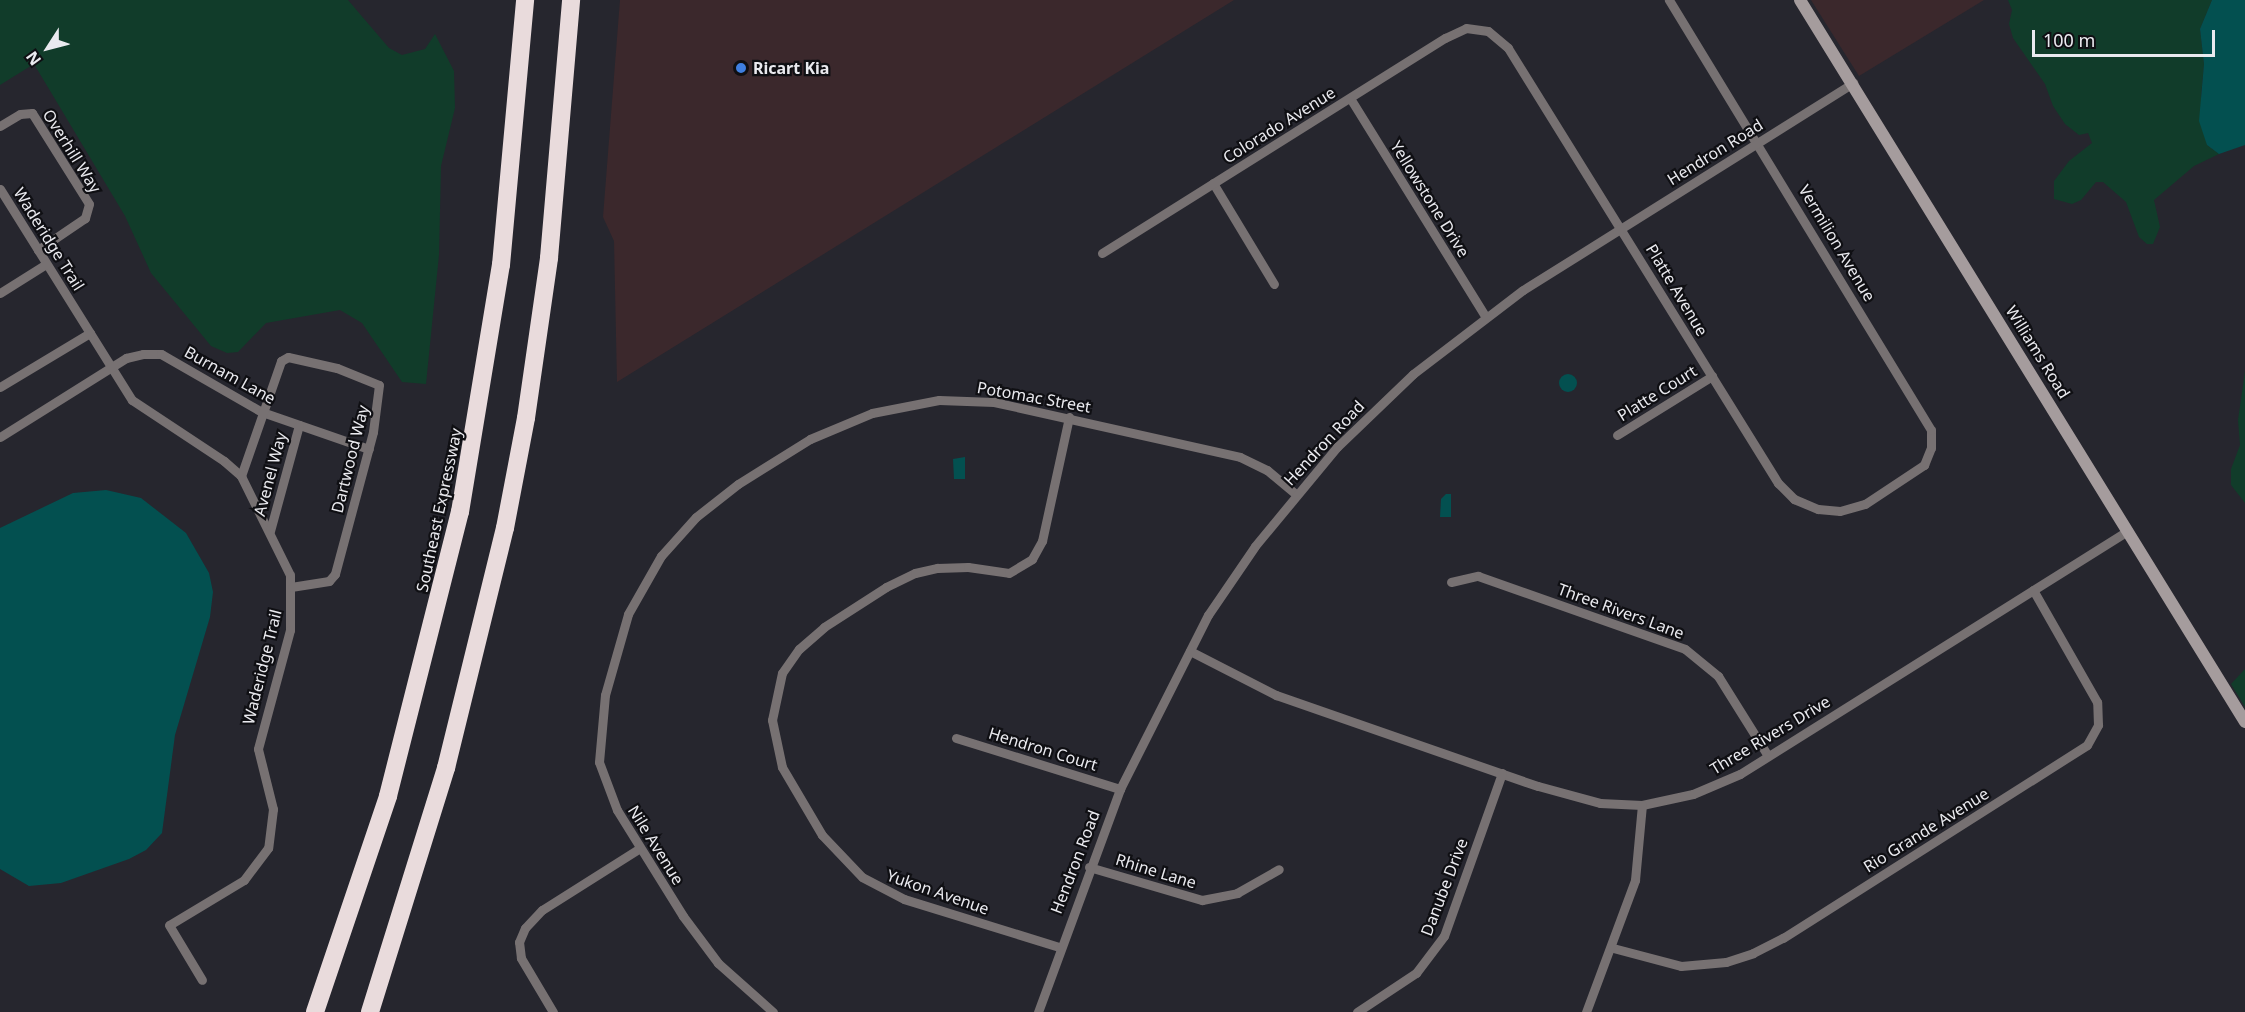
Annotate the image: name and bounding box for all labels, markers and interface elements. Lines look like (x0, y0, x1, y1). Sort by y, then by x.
north arrow (18, 18, 78, 78)
scale bar (2035, 18, 2218, 56)
text: 100 m (2043, 28, 2095, 52)
text: N (21, 47, 46, 70)
place label: Ricart Kia (753, 58, 829, 78)
marker: Ricart Kia (734, 61, 748, 75)
street label: Colorado Avenue (1219, 83, 1339, 167)
street label: Overhill Way (39, 106, 105, 196)
street label: Hendron Road (1664, 115, 1766, 189)
street label: Yellowstone Drive (1387, 137, 1473, 261)
street label: Vermilion Avenue (1795, 181, 1879, 305)
street label: Waderidge Trail (10, 184, 88, 294)
street label: Platte Avenue (1642, 241, 1712, 339)
street label: Williams Road (2002, 302, 2074, 402)
street label: Burnam Lane (181, 342, 279, 408)
street label: Platte Court (1614, 361, 1700, 425)
street label: Potomac Street (976, 378, 1092, 416)
street label: Hendron Road (1280, 397, 1368, 489)
street label: Dartwood Way (327, 403, 373, 515)
street label: Southeast Expressway (412, 426, 466, 594)
street label: Avenel Way (250, 430, 290, 518)
street label: Three Rivers Lane (1555, 579, 1687, 643)
street label: Waderidge Trail (238, 608, 286, 726)
street label: Three Rivers Drive (1707, 692, 1833, 778)
street label: Hendron Court (986, 723, 1100, 775)
street label: Rio Grande Avenue (1860, 784, 1992, 876)
street label: Nile Avenue (624, 802, 688, 888)
street label: Hendron Road (1046, 808, 1104, 916)
street label: Danube Drive (1417, 835, 1471, 939)
street label: Rhine Lane (1113, 850, 1199, 892)
street label: Yukon Avenue (884, 866, 992, 918)

